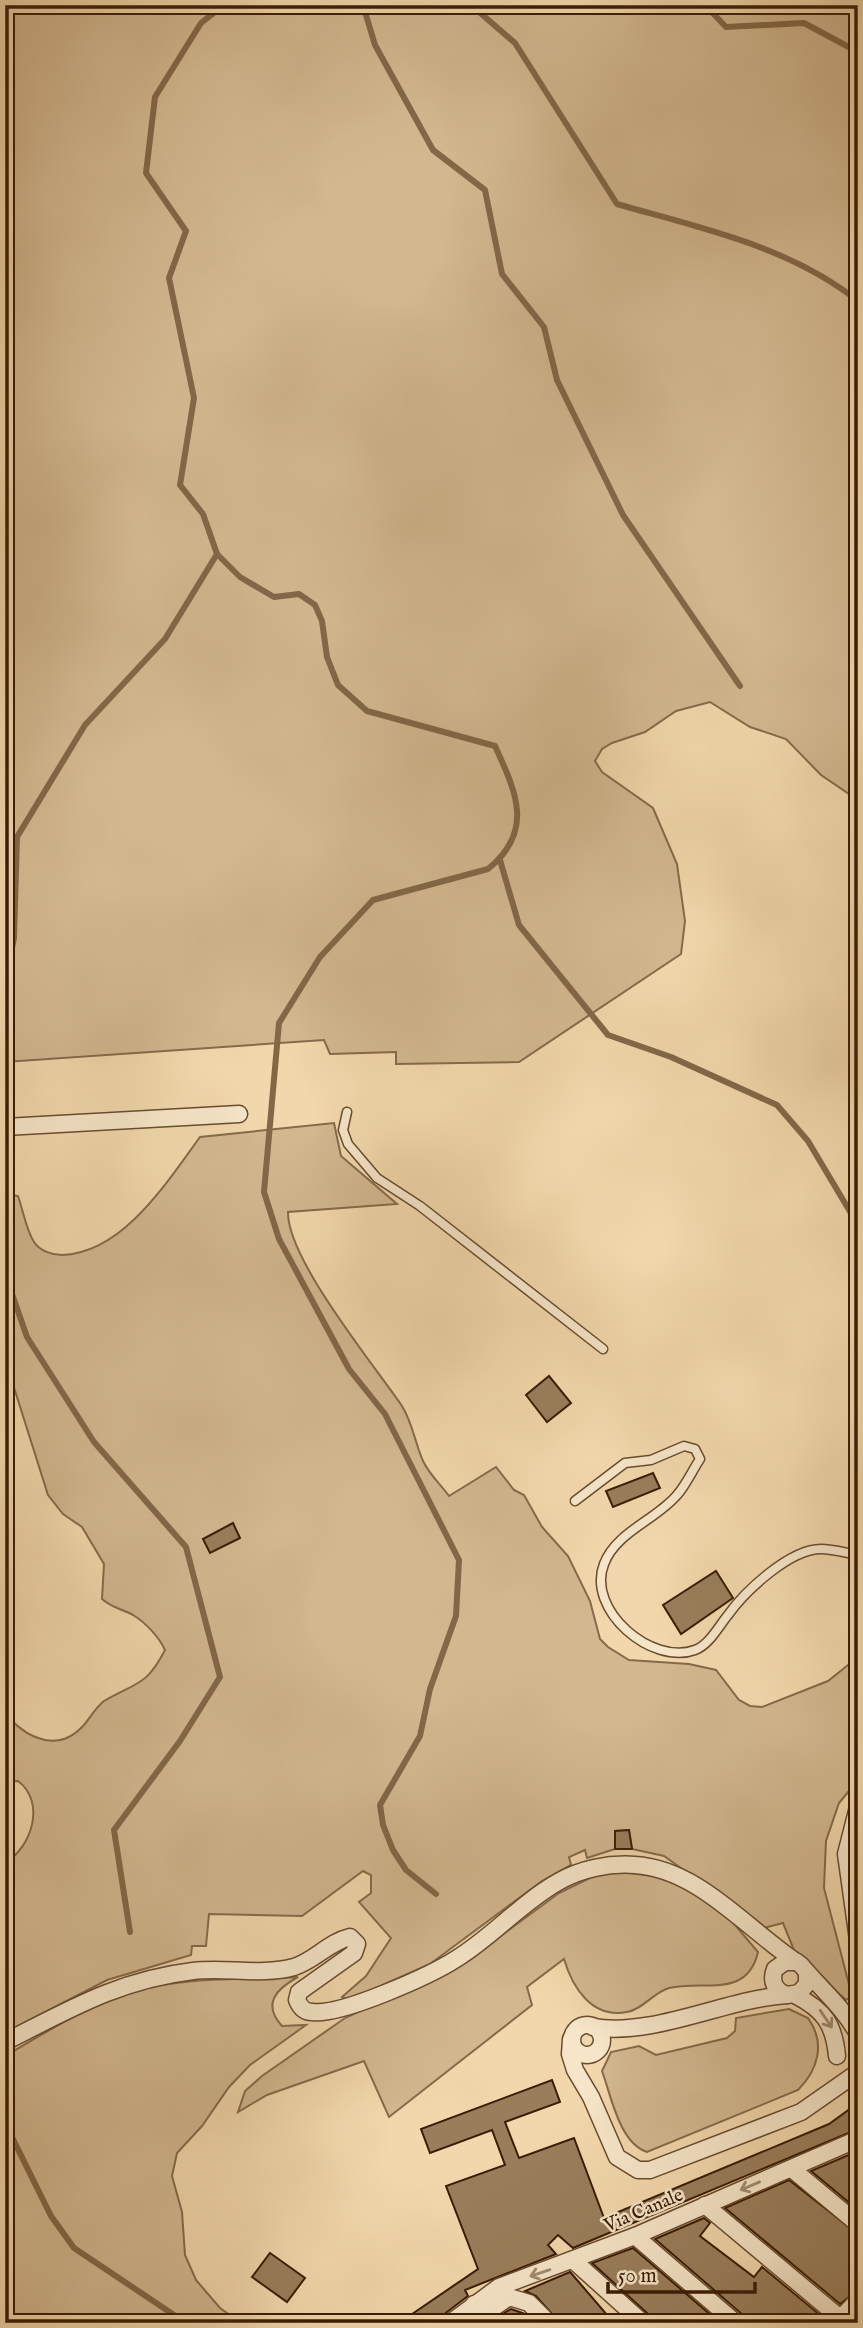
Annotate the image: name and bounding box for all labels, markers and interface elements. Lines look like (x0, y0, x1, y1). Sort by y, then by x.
one-way arrow (819, 2009, 833, 2028)
one-way arrow (740, 2181, 762, 2194)
street label: Via Canale (600, 2183, 687, 2239)
scale bar (608, 2251, 754, 2295)
text: 50 m (618, 2263, 657, 2290)
one-way arrow (529, 2267, 551, 2280)

